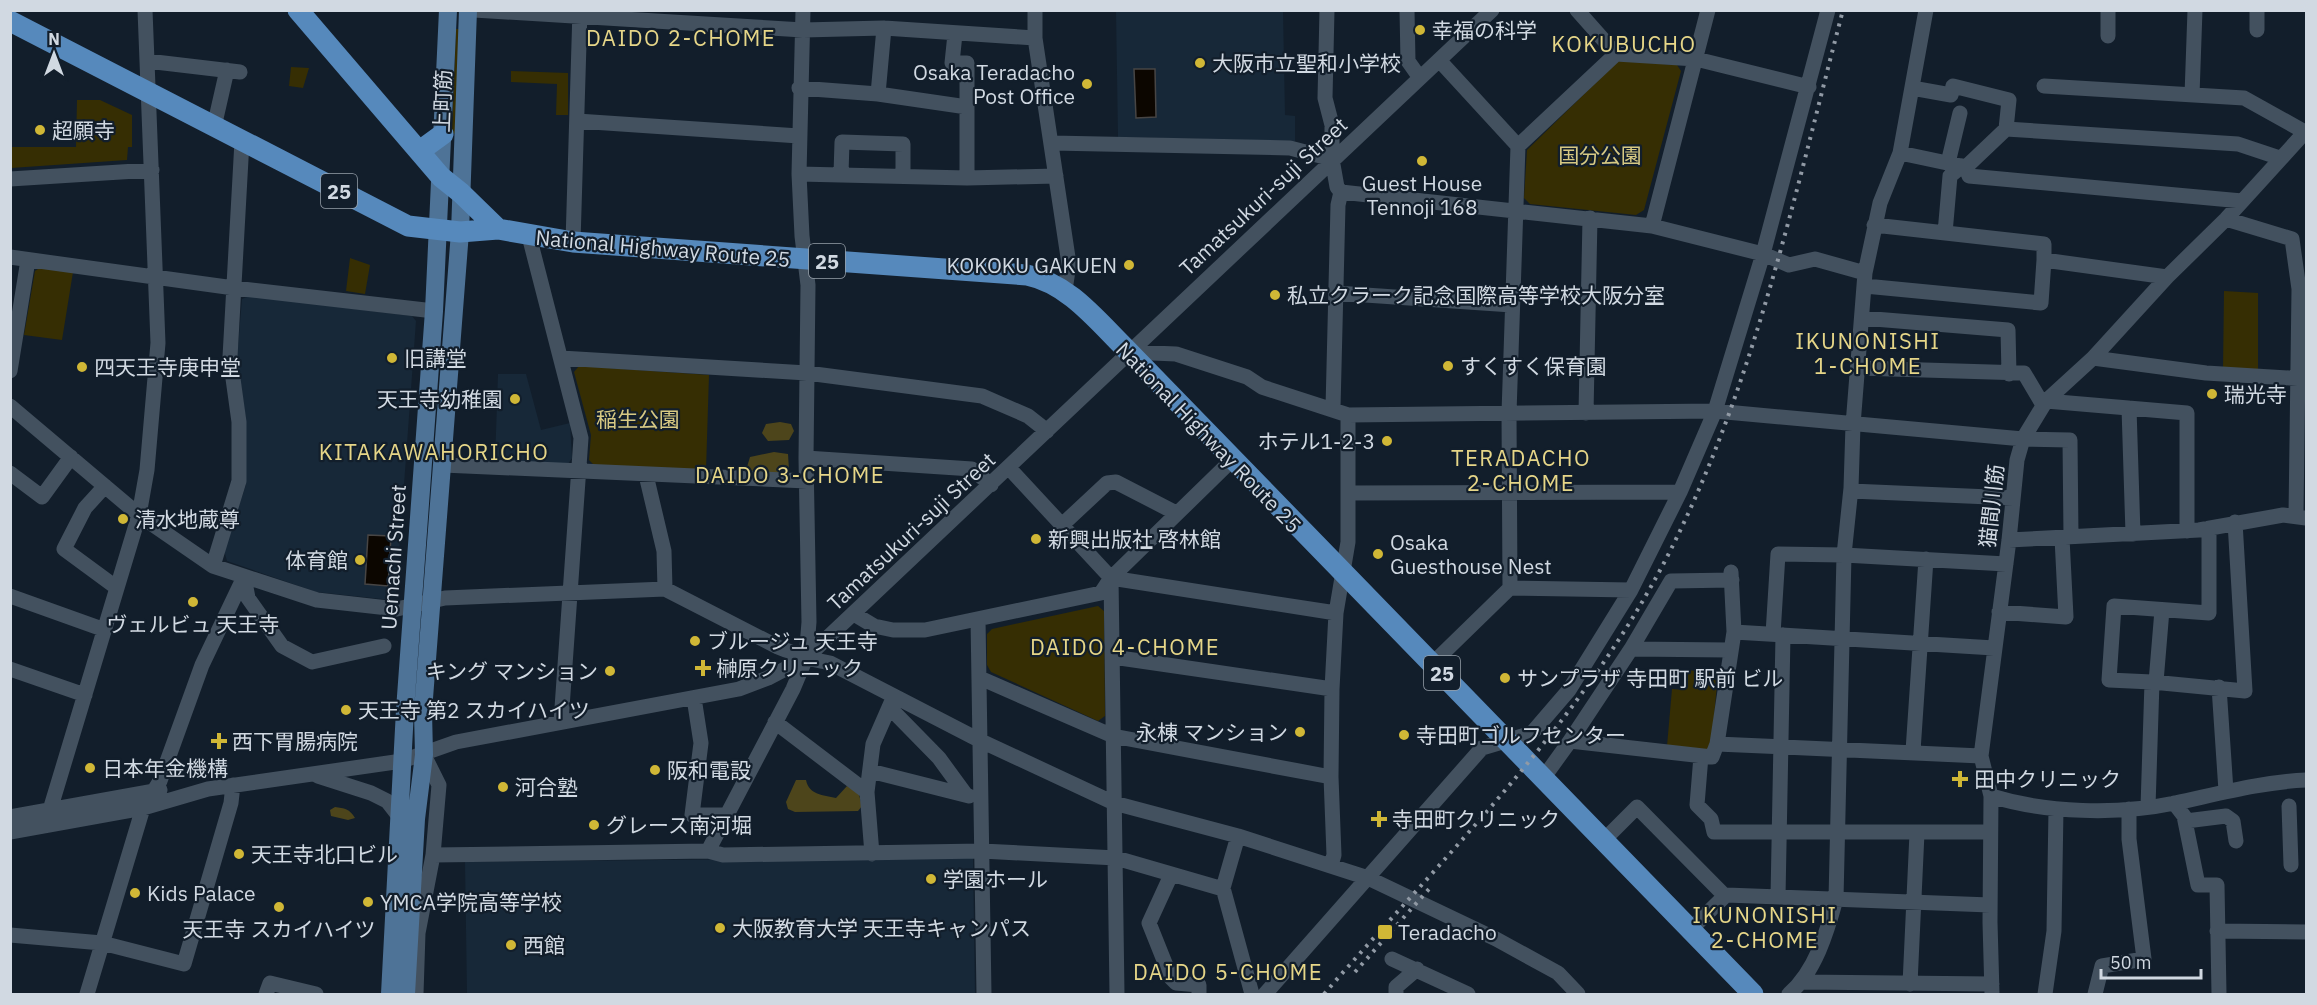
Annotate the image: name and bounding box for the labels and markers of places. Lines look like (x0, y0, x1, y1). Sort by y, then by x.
place label: 幸福の科学 (1432, 16, 1537, 44)
marker: 幸福の科学 (1413, 23, 1427, 37)
place label: 大阪市立聖和小学校 (1212, 49, 1401, 77)
marker: 大阪市立聖和小学校 (1193, 56, 1207, 70)
place label: Osaka Teradacho Post Office (913, 58, 1075, 110)
marker: Osaka Teradacho Post Office (1080, 77, 1094, 91)
place label: 超願寺 (52, 116, 115, 144)
marker: 超願寺 (33, 123, 47, 137)
marker: Guest House Tennoji 168 (1415, 154, 1429, 168)
place label: Guest House Tennoji 168 (1362, 169, 1482, 221)
place label: KOKOKU GAKUEN (946, 251, 1117, 279)
marker: KOKOKU GAKUEN (1122, 258, 1136, 272)
place label: 私立クラーク記念国際高等学校大阪分室 (1287, 281, 1665, 309)
marker: 私立クラーク記念国際高等学校大阪分室 (1268, 288, 1282, 302)
place label: 旧講堂 (404, 344, 467, 372)
marker: 旧講堂 (385, 351, 399, 365)
place label: すくすく保育園 (1460, 352, 1607, 380)
place label: 四天王寺庚申堂 (94, 353, 241, 381)
marker: すくすく保育園 (1441, 359, 1455, 373)
marker: 四天王寺庚申堂 (75, 360, 89, 374)
place label: 瑞光寺 (2224, 380, 2287, 408)
place label: 天王寺幼稚園 (377, 385, 503, 413)
marker: 瑞光寺 (2205, 387, 2219, 401)
marker: 天王寺幼稚園 (508, 392, 522, 406)
place label: ホテル1-2-3 (1257, 427, 1375, 455)
marker: ホテル1-2-3 (1380, 434, 1394, 448)
place label: 清水地蔵尊 (135, 505, 240, 533)
marker: 清水地蔵尊 (116, 512, 130, 526)
place label: 新興出版社 啓林館 (1048, 525, 1221, 553)
place label: Osaka Guesthouse Nest (1390, 528, 1552, 580)
marker: 新興出版社 啓林館 (1029, 532, 1043, 546)
place label: 体育館 (285, 546, 348, 574)
marker: Osaka Guesthouse Nest (1371, 547, 1385, 561)
marker: 体育館 (353, 553, 367, 567)
marker: ヴェルビュ 天王寺 (186, 595, 200, 609)
place label: ヴェルビュ 天王寺 (107, 610, 279, 638)
place label: ブルージュ 天王寺 (707, 627, 878, 655)
marker: ブルージュ 天王寺 (688, 634, 702, 648)
place label: 榊原クリニック (716, 654, 863, 682)
place label: キング マンション (426, 657, 598, 685)
marker: 榊原クリニック (694, 659, 712, 677)
marker: キング マンション (603, 664, 617, 678)
place label: サンプラザ 寺田町 駅前 ビル (1517, 664, 1783, 692)
marker: サンプラザ 寺田町 駅前 ビル (1498, 671, 1512, 685)
place label: 天王寺 第2 スカイハイツ (358, 696, 590, 724)
marker: 天王寺 第2 スカイハイツ (339, 703, 353, 717)
place label: 永棟 マンション (1136, 718, 1288, 746)
place label: 寺田町ゴルフセンター (1416, 721, 1626, 749)
marker: 永棟 マンション (1293, 725, 1307, 739)
place label: 西下胃腸病院 (232, 727, 358, 755)
marker: 寺田町ゴルフセンター (1397, 728, 1411, 742)
marker: 西下胃腸病院 (210, 732, 228, 750)
place label: 日本年金機構 (102, 754, 228, 782)
place label: 阪和電設 (667, 756, 751, 784)
marker: 日本年金機構 (83, 761, 97, 775)
marker: 阪和電設 (648, 763, 662, 777)
place label: 田中クリニック (1974, 765, 2121, 793)
marker: 田中クリニック (1951, 770, 1969, 788)
place label: 河合塾 (515, 773, 578, 801)
marker: 河合塾 (496, 780, 510, 794)
place label: 寺田町クリニック (1392, 805, 1560, 833)
marker: 寺田町クリニック (1370, 810, 1388, 828)
place label: グレース南河堀 (606, 811, 752, 839)
marker: グレース南河堀 (587, 818, 601, 832)
place label: 天王寺北口ビル (251, 840, 398, 868)
marker: 天王寺北口ビル (232, 847, 246, 861)
place label: 学園ホール (943, 865, 1048, 893)
marker: 学園ホール (924, 872, 938, 886)
place label: Kids Palace (147, 879, 256, 907)
marker: Kids Palace (128, 886, 142, 900)
place label: YMCA学院高等学校 (380, 888, 562, 916)
marker: YMCA学院高等学校 (361, 895, 375, 909)
marker: 天王寺 スカイハイツ (272, 900, 286, 914)
place label: 大阪教育大学 天王寺キャンパス (732, 914, 1031, 942)
place label: 天王寺 スカイハイツ (182, 915, 376, 943)
place label: Teradacho (1398, 918, 1497, 946)
marker: 大阪教育大学 天王寺キャンパス (713, 921, 727, 935)
marker: Teradacho (1376, 923, 1394, 941)
place label: 西館 (523, 931, 565, 959)
marker: 西館 (504, 938, 518, 952)

